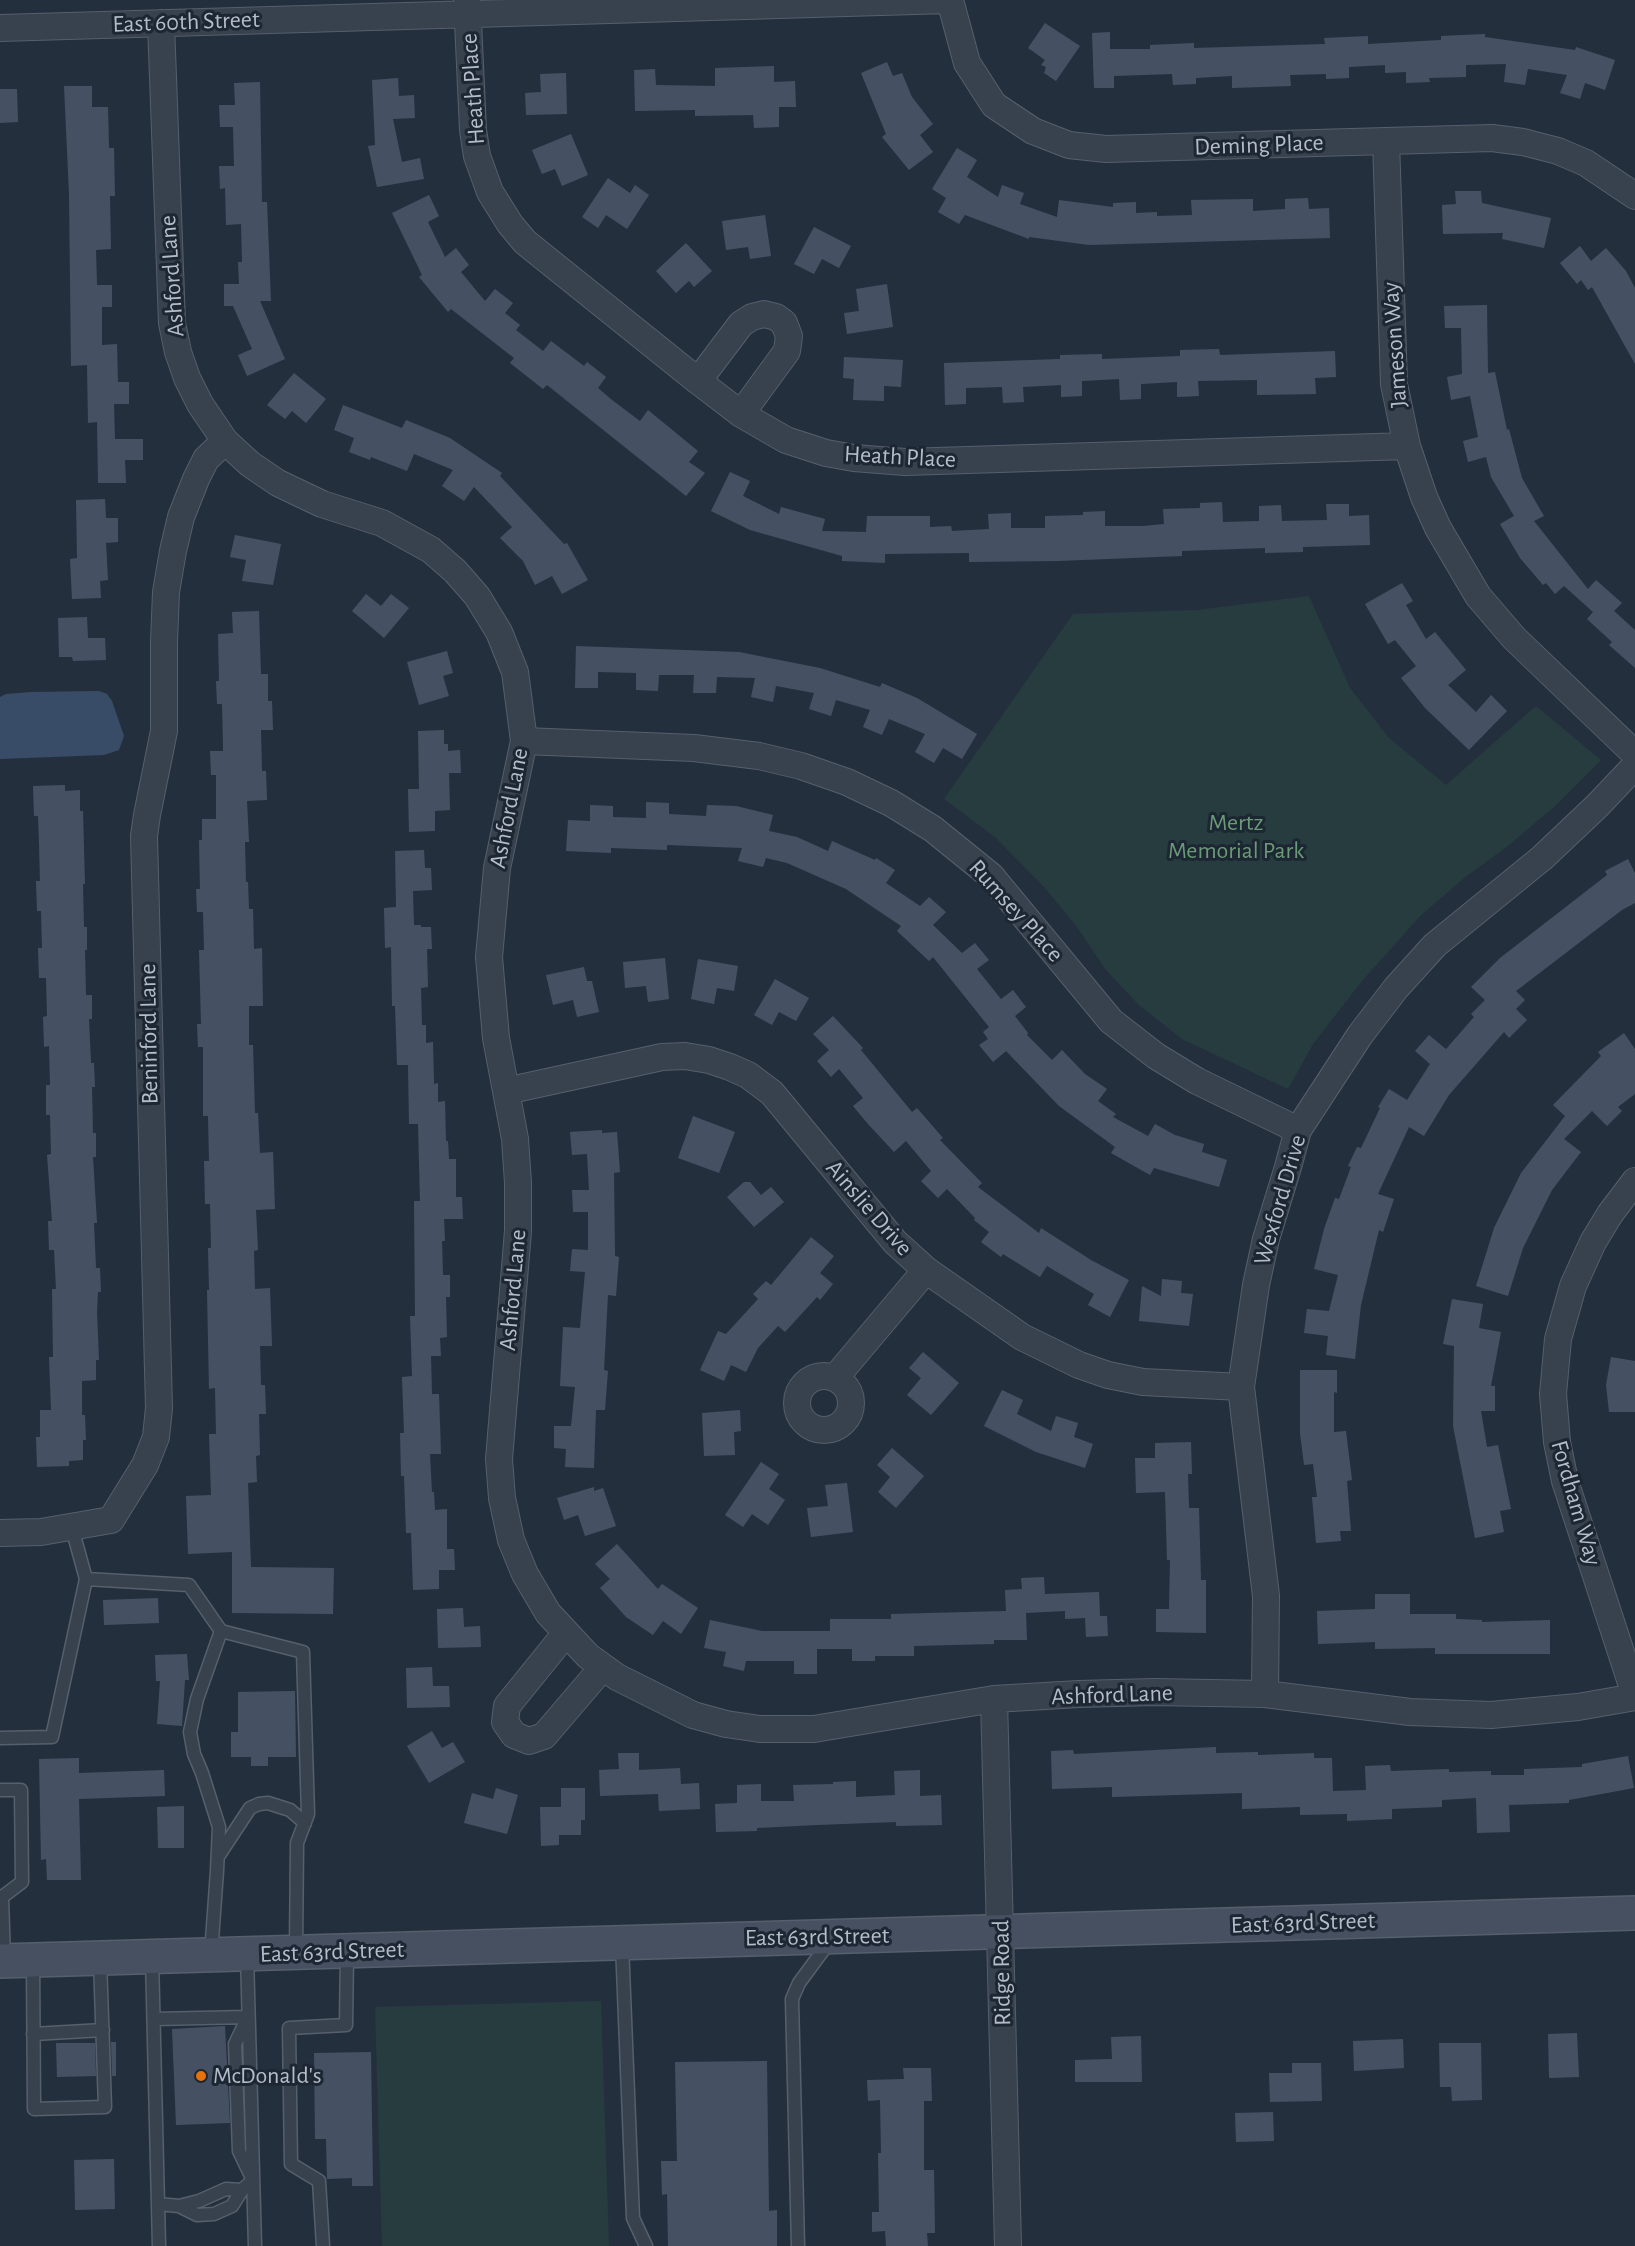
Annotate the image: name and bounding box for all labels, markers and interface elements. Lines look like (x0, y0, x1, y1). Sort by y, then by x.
street label: East 60th Street (112, 5, 260, 39)
street label: Heath Place (455, 32, 491, 146)
street label: Deming Place (1194, 128, 1324, 162)
street label: Ashford Lane (153, 214, 191, 338)
street label: Jameson Way (1376, 281, 1414, 409)
street label: Heath Place (843, 440, 957, 474)
street label: Ashford Lane (483, 745, 535, 871)
park label: Mertz Memorial Park (1168, 809, 1304, 865)
street label: Rumsey Place (962, 854, 1070, 968)
street label: Beninford Lane (133, 963, 165, 1105)
street label: Wexford Drive (1248, 1131, 1312, 1269)
street label: Ainslie Drive (820, 1154, 918, 1262)
street label: Ashford Lane (493, 1228, 533, 1352)
street label: Fordham Way (1544, 1437, 1608, 1569)
street label: Ashford Lane (1051, 1678, 1173, 1712)
street label: East 63rd Street (1230, 1906, 1376, 1940)
street label: Ridge Road (987, 1920, 1017, 2026)
street label: East 63rd Street (745, 1921, 889, 1953)
street label: East 63rd Street (259, 1935, 405, 1969)
place label: McDonald's (213, 2062, 322, 2090)
marker: McDonald's (194, 2069, 208, 2083)

